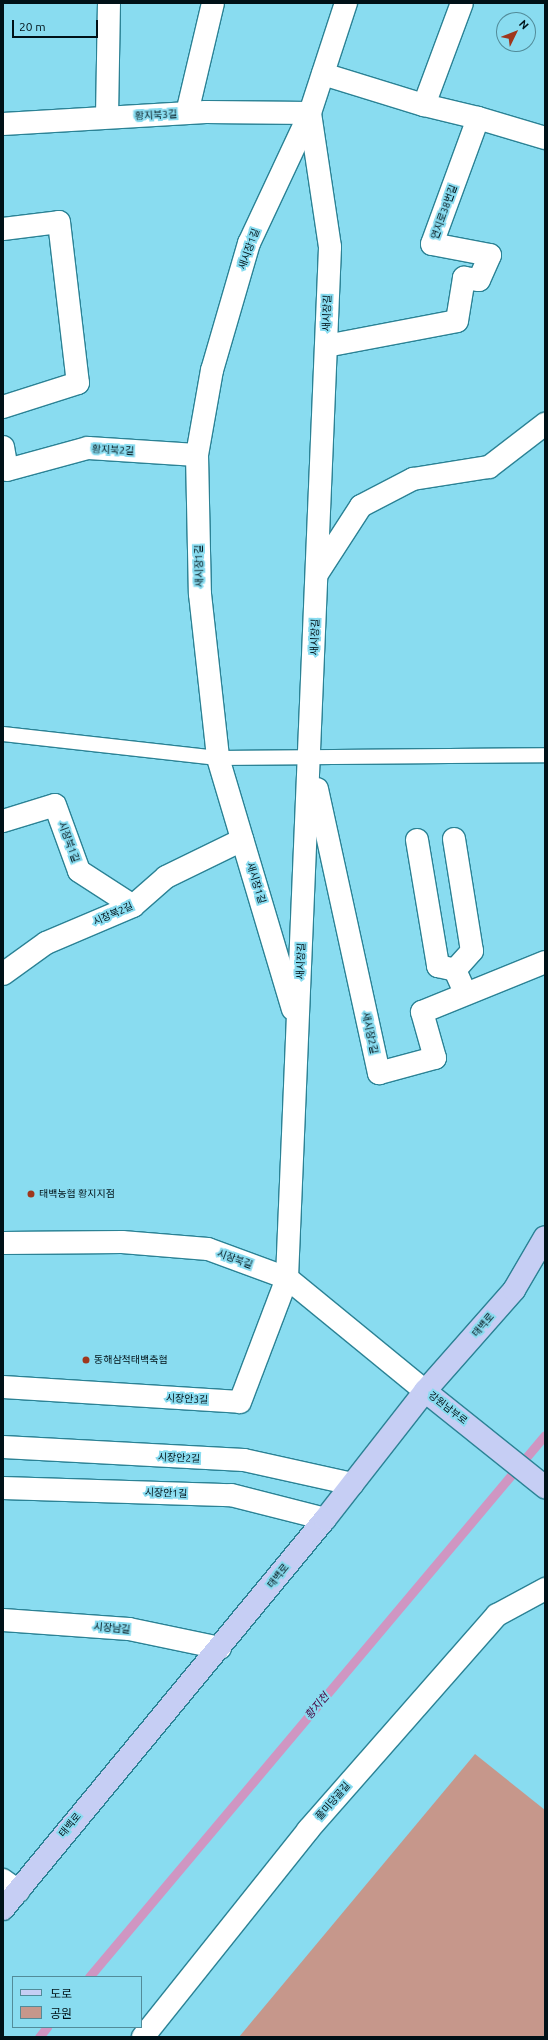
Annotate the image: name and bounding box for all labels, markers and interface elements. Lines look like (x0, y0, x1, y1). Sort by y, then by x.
scale bar (14, 12, 100, 38)
north arrow (496, 12, 536, 52)
text: N (517, 17, 531, 32)
text: 20 m (19, 20, 46, 33)
street label: 황지북3길 (134, 108, 178, 122)
street label: 연지로38번길 (429, 183, 459, 241)
street label: 새시장1길 (236, 227, 262, 271)
street label: 새시장길 (320, 294, 334, 332)
street label: 황지북2길 (91, 443, 135, 457)
street label: 새시장1길 (193, 545, 205, 587)
street label: 새시장길 (308, 618, 322, 656)
street label: 시장북1길 (56, 820, 82, 864)
street label: 새시장1길 (244, 861, 268, 905)
street label: 시장북2길 (91, 900, 135, 928)
street label: 새시장길 (294, 942, 308, 980)
street label: 새시장2길 (360, 1011, 380, 1055)
place label: 태백농협 황지지점 (39, 1188, 115, 1200)
marker: 태백농협 황지지점 (26, 1189, 36, 1199)
street label: 시장북길 (216, 1247, 254, 1271)
street label: 태백로 (469, 1311, 497, 1339)
place label: 동해삼척태백축협 (94, 1354, 168, 1366)
marker: 동해삼척태백축협 (81, 1355, 91, 1365)
street label: 강원남부로 (426, 1389, 470, 1427)
street label: 시장안3길 (165, 1392, 209, 1406)
street label: 시장안2길 (157, 1451, 201, 1465)
street label: 시장안1길 (145, 1486, 187, 1500)
street label: 태백로 (265, 1561, 291, 1591)
street label: 시장남길 (93, 1620, 131, 1636)
water label: 황지천 (302, 1690, 332, 1722)
street label: 풀미당골길 (313, 1780, 353, 1822)
street label: 태백로 (57, 1811, 83, 1839)
legend (12, 1976, 142, 2028)
text: 도로 (50, 1987, 72, 2000)
text: 공원 (50, 2007, 72, 2020)

